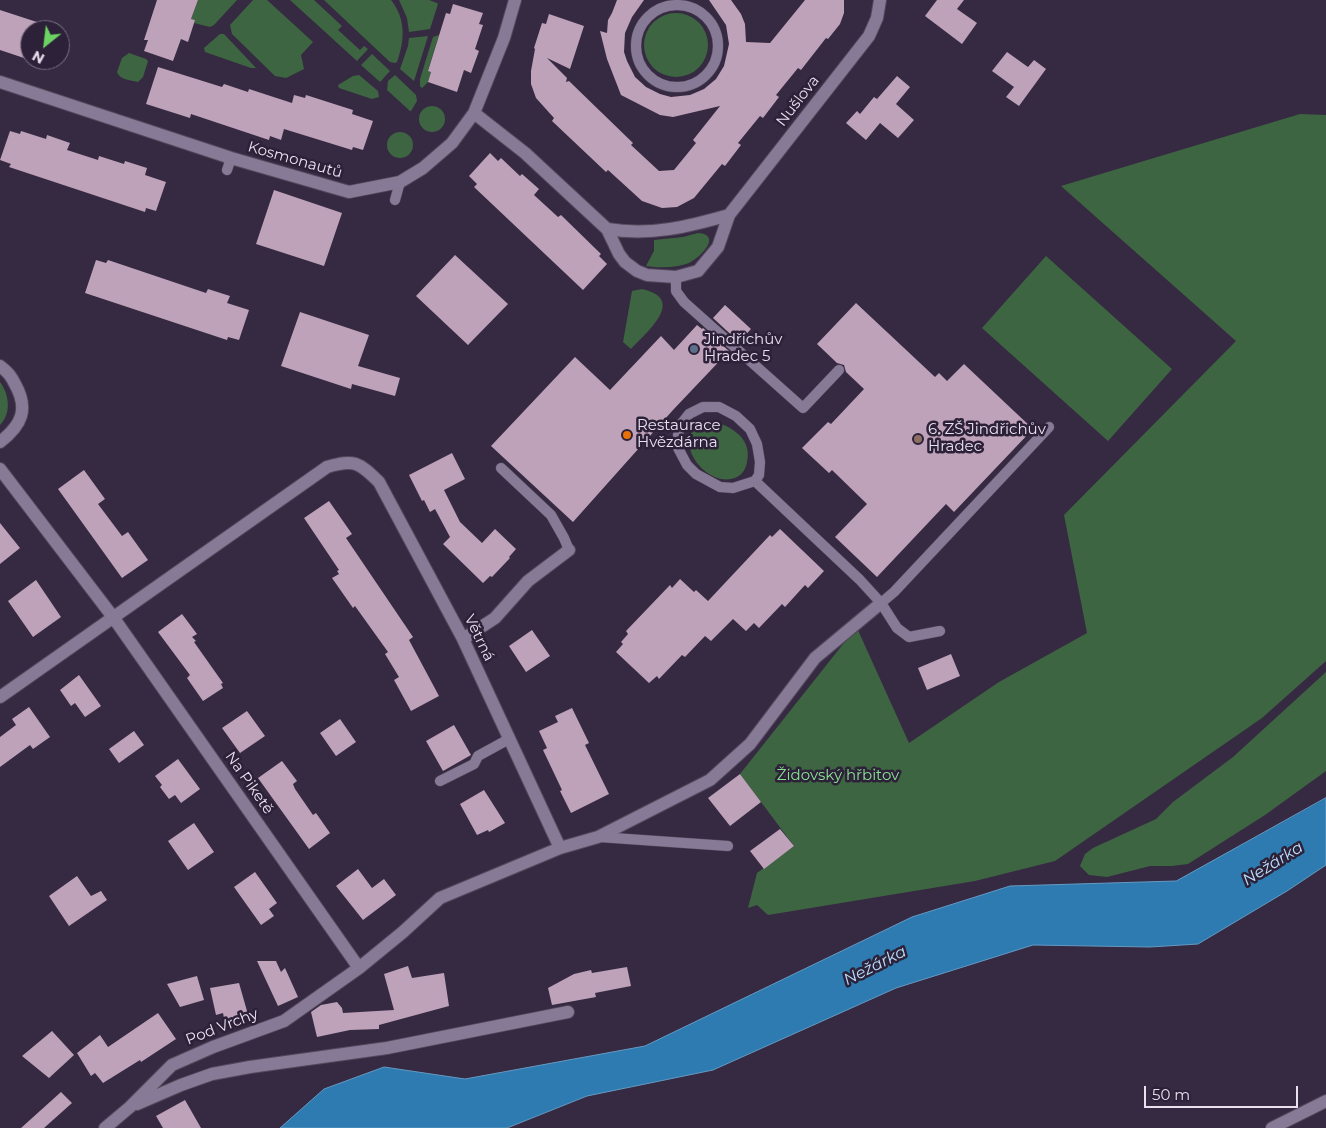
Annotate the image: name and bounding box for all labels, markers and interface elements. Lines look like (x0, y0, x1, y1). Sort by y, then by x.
north arrow (20, 20, 70, 70)
text: N (29, 47, 48, 68)
street label: Nušlova (773, 72, 823, 130)
street label: Kosmonautů (246, 138, 344, 182)
place label: Jindřichův Hradec 5 (704, 331, 782, 366)
marker: Jindřichův Hradec 5 (688, 343, 700, 355)
place label: Restaurace Hvězdárna (637, 417, 721, 452)
place label: 6. ZŠ Jindřichův Hradec (928, 421, 1046, 456)
marker: Restaurace Hvězdárna (621, 429, 633, 441)
marker: 6. ZŠ Jindřichův Hradec (912, 433, 924, 445)
street label: Větrná (460, 612, 498, 664)
street label: Na Piketě (221, 748, 277, 818)
park label: Židovský hřbitov (777, 767, 899, 785)
water label: Nežárka (1239, 838, 1307, 890)
water label: Nežárka (840, 942, 910, 990)
street label: Pod Vrchy (183, 1005, 261, 1049)
scale bar (1146, 1076, 1300, 1108)
text: 50 m (1152, 1085, 1190, 1104)

